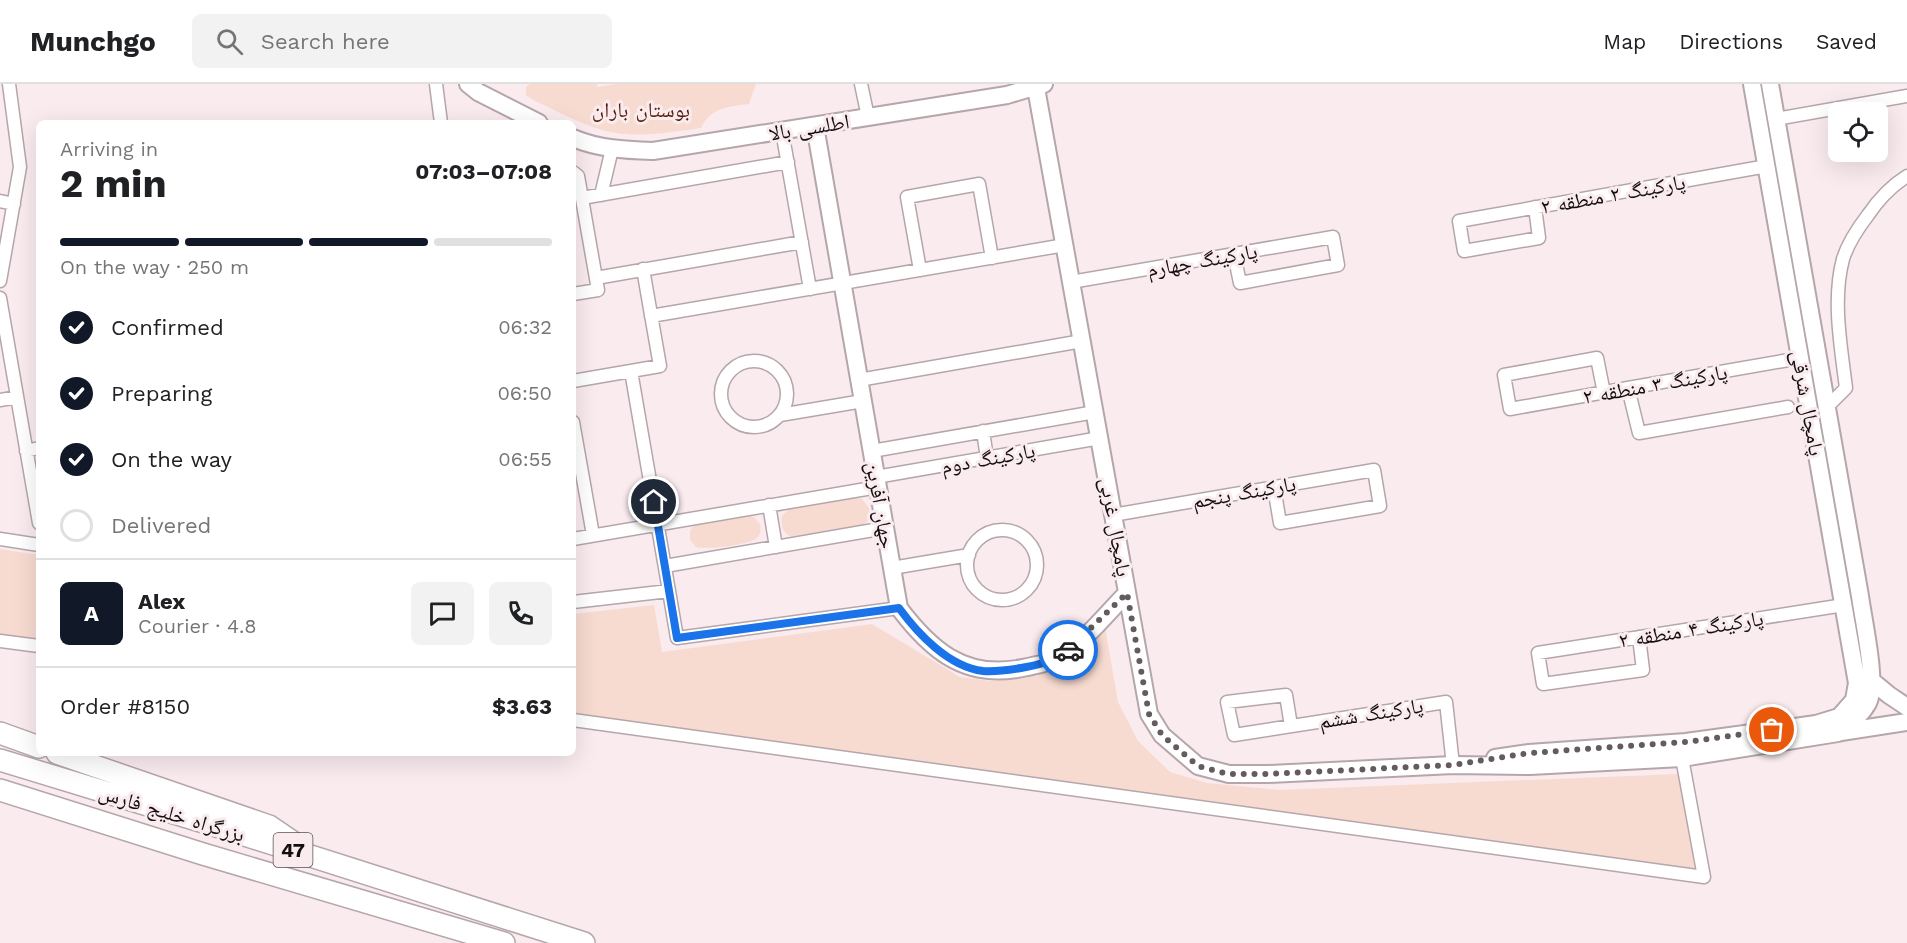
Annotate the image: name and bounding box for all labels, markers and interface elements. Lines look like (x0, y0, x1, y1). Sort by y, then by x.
search box (192, 14, 612, 68)
text: Munchgo (30, 25, 156, 58)
icon: search (213, 25, 246, 58)
text: Search here (261, 29, 390, 54)
text: Map (1603, 29, 1646, 54)
text: Directions (1679, 29, 1783, 54)
text: Saved (1816, 29, 1877, 54)
park label: بوستان باران (592, 97, 690, 122)
map controls (1828, 102, 1888, 162)
button: locate (1828, 102, 1888, 162)
street label: اطلسی بالا (767, 108, 851, 147)
text: Arriving in (60, 137, 158, 161)
text: 07:03–07:08 (415, 159, 552, 184)
text: 2 min (60, 161, 167, 206)
street label: پارکینگ ۲ منطقه ۲ (1539, 169, 1687, 219)
street label: پارکینگ چهارم (1145, 238, 1259, 284)
text: On the way · 250 m (60, 255, 249, 279)
icon: check (60, 311, 93, 344)
text: Confirmed (111, 315, 224, 340)
text: 06:32 (498, 315, 552, 339)
street label: پامچال شرقی (1785, 348, 1830, 458)
street label: پارکینگ ۳ منطقه ۲ (1581, 359, 1729, 409)
icon: check (60, 377, 93, 410)
text: Preparing (111, 381, 212, 406)
text: 06:50 (497, 381, 552, 405)
street label: پارکینگ دوم (939, 437, 1037, 481)
icon: check (60, 443, 93, 476)
text: On the way (111, 447, 232, 472)
text: 06:55 (498, 447, 552, 471)
street label: جهان آفرین (860, 460, 901, 551)
street label: پارکینگ پنجم (1190, 471, 1298, 515)
street label: پامچال غربی (1094, 475, 1137, 579)
pin (628, 476, 679, 527)
icon: home (637, 485, 670, 518)
text: Delivered (111, 513, 211, 538)
button: chat (411, 582, 474, 645)
button: phone (489, 582, 552, 645)
text: Alex (138, 589, 185, 614)
text: A (84, 601, 99, 626)
street label: پارکینگ ۴ منطقه ۲ (1617, 605, 1765, 653)
text: Courier · 4.8 (138, 614, 257, 638)
courier (1038, 620, 1098, 680)
icon: car (1052, 634, 1085, 667)
street label: پارکینگ ششم (1317, 692, 1425, 736)
text: Order #8150 (60, 694, 190, 719)
text: $3.63 (492, 694, 552, 719)
pin (1746, 704, 1797, 755)
icon: bag (1755, 713, 1788, 746)
street label: بزرگراه خلیج فارس (96, 779, 248, 848)
road number: 47 (274, 833, 312, 867)

